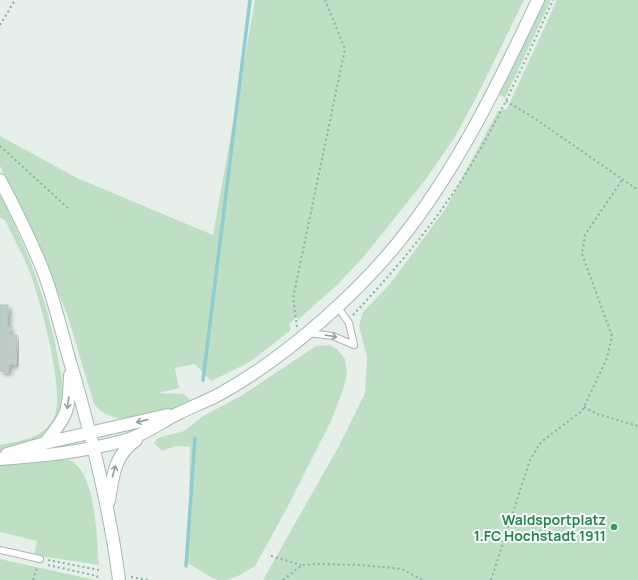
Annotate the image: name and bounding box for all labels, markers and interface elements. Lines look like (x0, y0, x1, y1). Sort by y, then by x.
one-way arrow (324, 333, 337, 341)
one-way arrow (64, 396, 72, 409)
one-way arrow (135, 418, 148, 426)
one-way arrow (111, 465, 118, 478)
place label: Waldsportplatz 1.FC Hochstadt 1911 (474, 510, 606, 545)
marker: Waldsportplatz 1.FC Hochstadt 1911 (609, 522, 619, 532)

